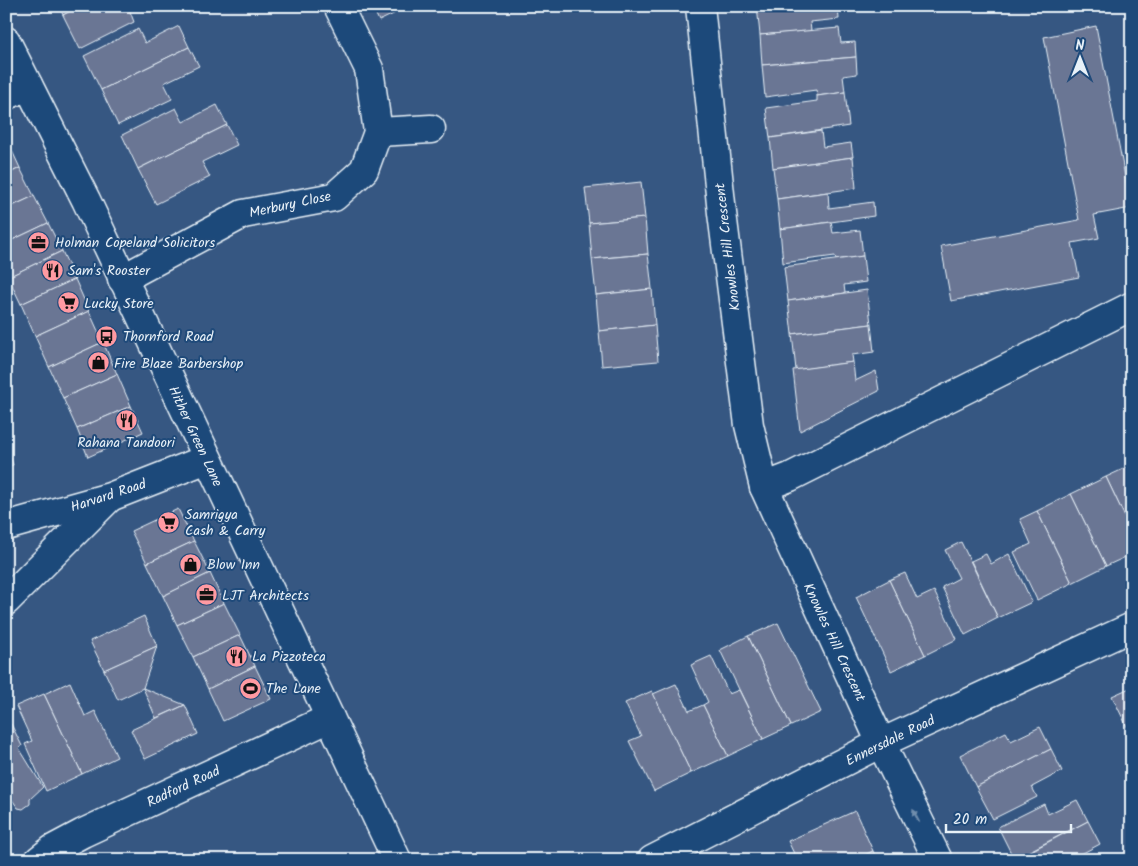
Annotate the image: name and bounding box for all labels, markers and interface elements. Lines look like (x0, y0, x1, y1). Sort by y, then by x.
north arrow (1056, 32, 1106, 82)
text: N (1076, 35, 1085, 57)
street label: Knowles Hill Crescent (709, 181, 747, 312)
street label: Merbury Close (247, 185, 334, 224)
office icon: Holman Copeland Solicitors (27, 230, 51, 254)
place label: Holman Copeland Solicitors (55, 232, 215, 254)
restaurant icon: Sam's Rooster (40, 258, 64, 282)
place label: Sam's Rooster (68, 260, 151, 282)
supermarket icon: Lucky Store (56, 291, 80, 315)
place label: Lucky Store (84, 293, 154, 315)
bus stop icon: Thornford Road (95, 324, 119, 348)
place label: Thornford Road (123, 326, 214, 348)
shop icon: Fire Blaze Barbershop (86, 351, 110, 375)
place label: Fire Blaze Barbershop (114, 353, 243, 375)
street label: Hither Green Lane (162, 382, 228, 491)
restaurant icon: Rahana Tandoori (114, 408, 138, 432)
place label: Rahana Tandoori (77, 432, 175, 454)
street label: Harvard Road (68, 473, 150, 519)
place label: Samrigya Cash & Carry (185, 504, 266, 542)
supermarket icon: Samrigya Cash & Carry (157, 510, 181, 534)
shop icon: Blow Inn (179, 552, 203, 576)
place label: Blow Inn (207, 554, 260, 576)
street label: Knowles Hill Crescent (797, 579, 871, 706)
office icon: LJT Architects (194, 583, 218, 607)
place label: LJT Architects (222, 585, 309, 607)
restaurant icon: La Pizzoteca (224, 644, 248, 668)
place label: La Pizzoteca (252, 646, 326, 668)
sports icon: The Lane (238, 676, 262, 700)
place label: The Lane (266, 678, 322, 700)
street label: Ennersdale Road (842, 709, 940, 772)
street label: Radford Road (143, 760, 225, 813)
scale bar (946, 801, 1070, 833)
text: 20 m (953, 808, 987, 832)
one-way arrow (912, 809, 920, 823)

